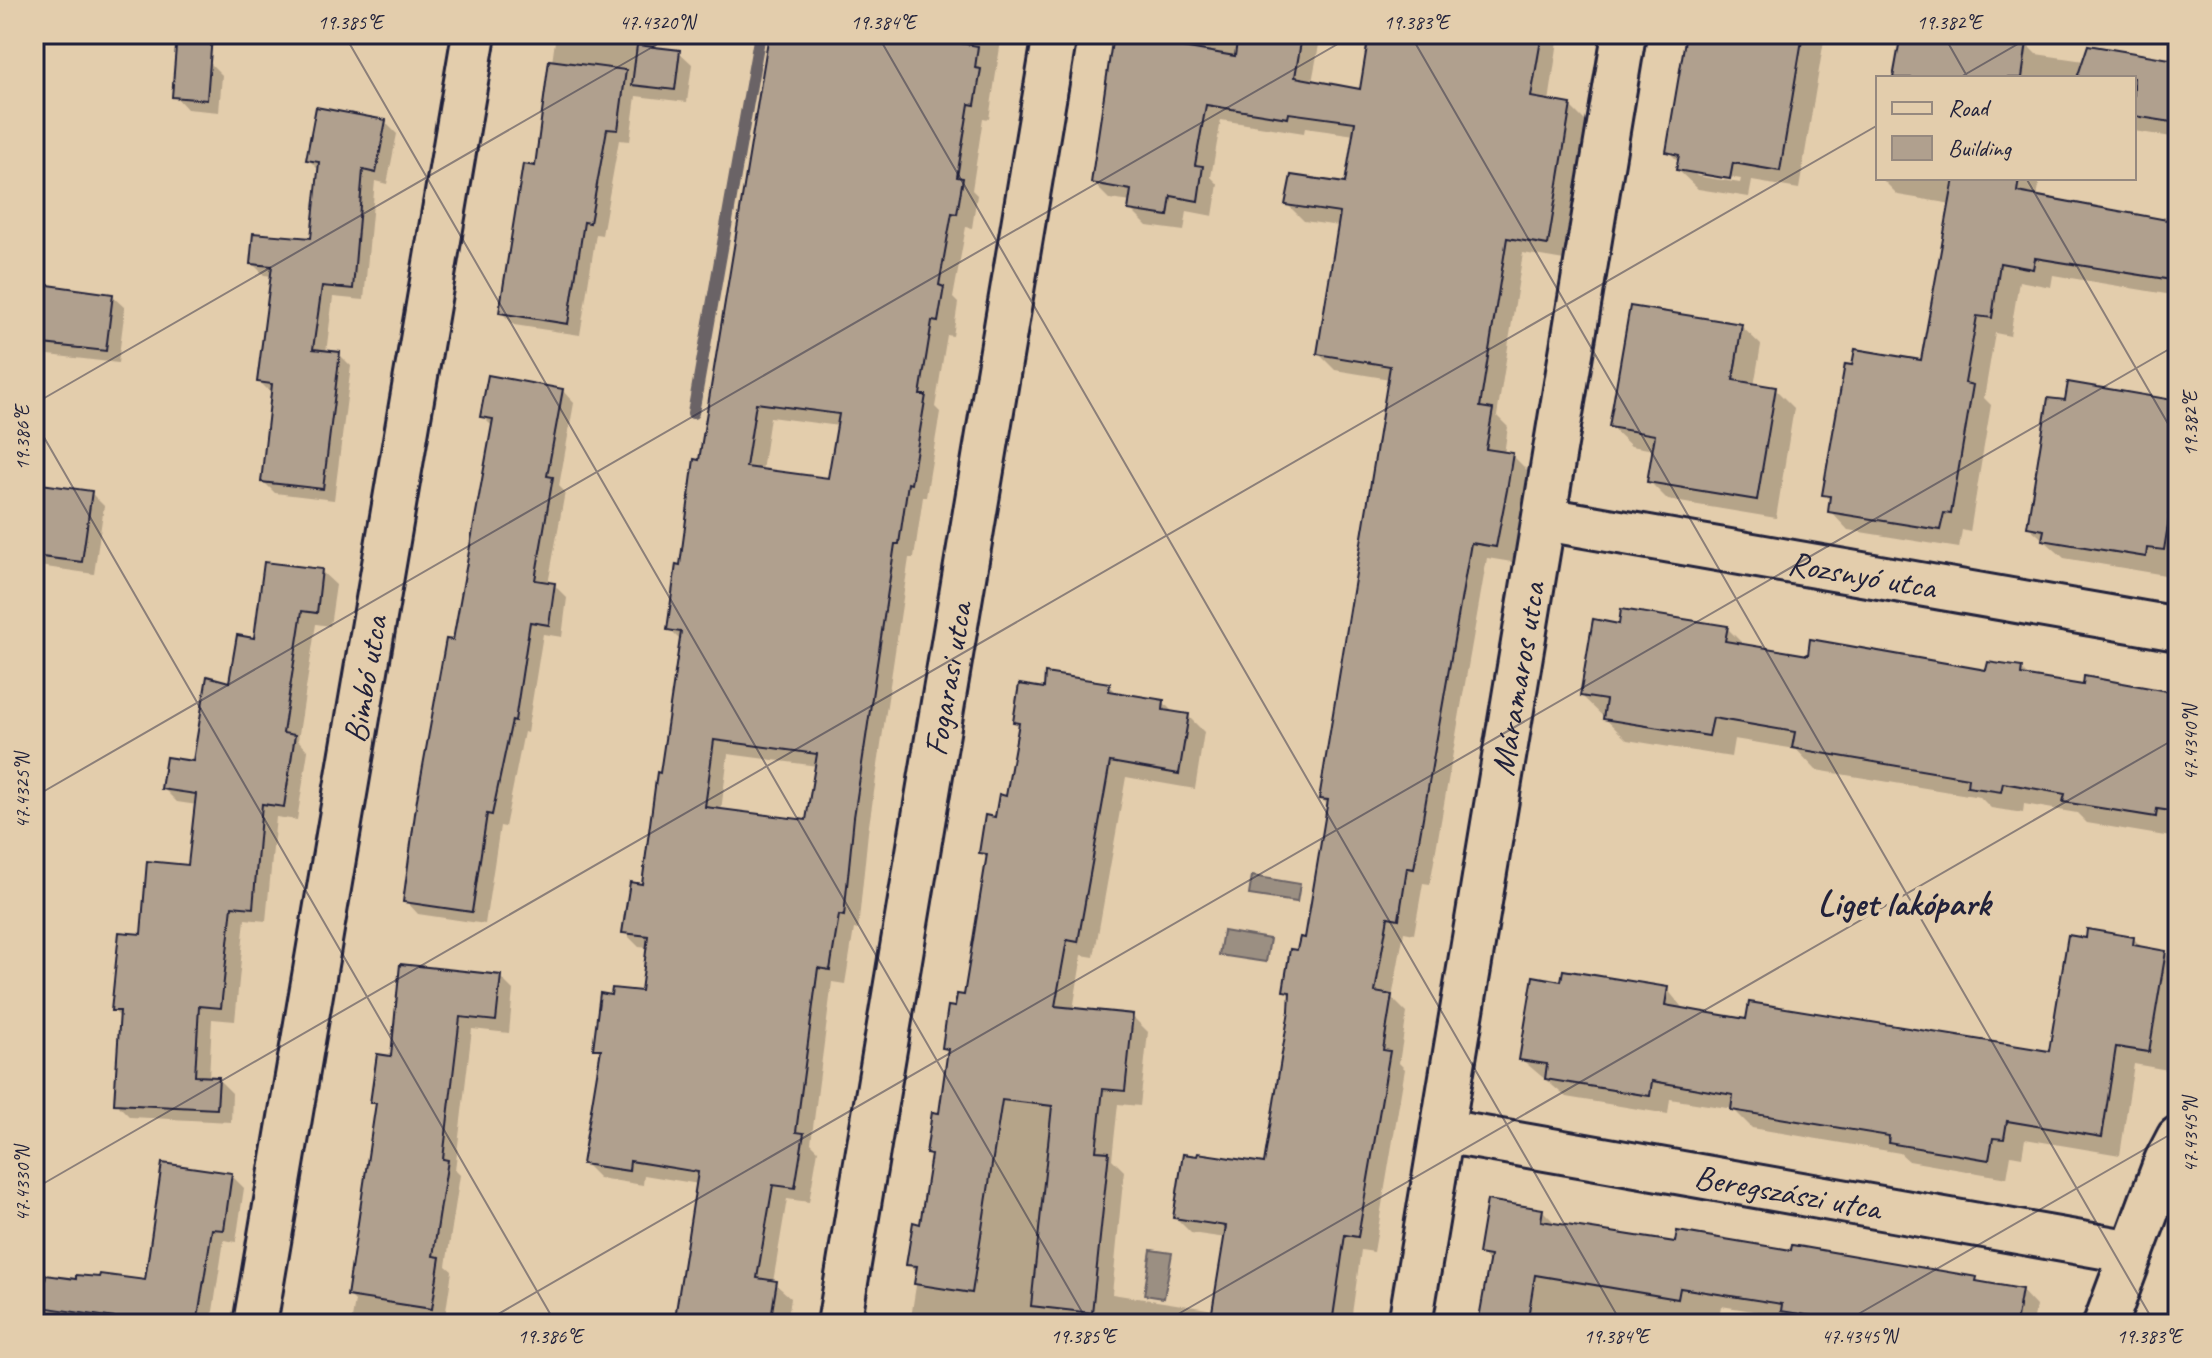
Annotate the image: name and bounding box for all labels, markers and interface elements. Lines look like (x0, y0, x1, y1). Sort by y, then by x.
text: 19.385°E (317, 10, 385, 35)
text: 47.4320°N (619, 10, 698, 35)
text: 19.384°E (850, 10, 918, 35)
text: 19.383°E (1383, 10, 1451, 35)
text: 19.382°E (1916, 10, 1984, 35)
legend (1876, 76, 2136, 180)
text: Road (1948, 93, 1992, 123)
text: Building (1948, 133, 2013, 163)
text: 19.382°E (2178, 389, 2203, 457)
text: 19.386°E (10, 403, 35, 471)
street label: Rozsnyó utca (1785, 540, 1942, 608)
street label: Máramaros utca (1480, 577, 1555, 779)
street label: Fogarasi utca (913, 596, 981, 759)
street label: Bimbó utca (333, 610, 397, 746)
text: 47.4340°N (2178, 702, 2203, 781)
text: 47.4325°N (10, 750, 35, 829)
district label: Liget lakópark (1818, 880, 1994, 926)
text: 47.4345°N (2178, 1094, 2203, 1173)
text: 47.4330°N (10, 1143, 35, 1222)
street label: Beregszászi utca (1691, 1154, 1887, 1230)
text: 19.386°E (517, 1324, 585, 1349)
text: 19.385°E (1050, 1324, 1118, 1349)
text: 19.384°E (1583, 1324, 1651, 1349)
text: 47.4345°N (1821, 1324, 1900, 1349)
text: 19.383°E (2116, 1324, 2184, 1349)

